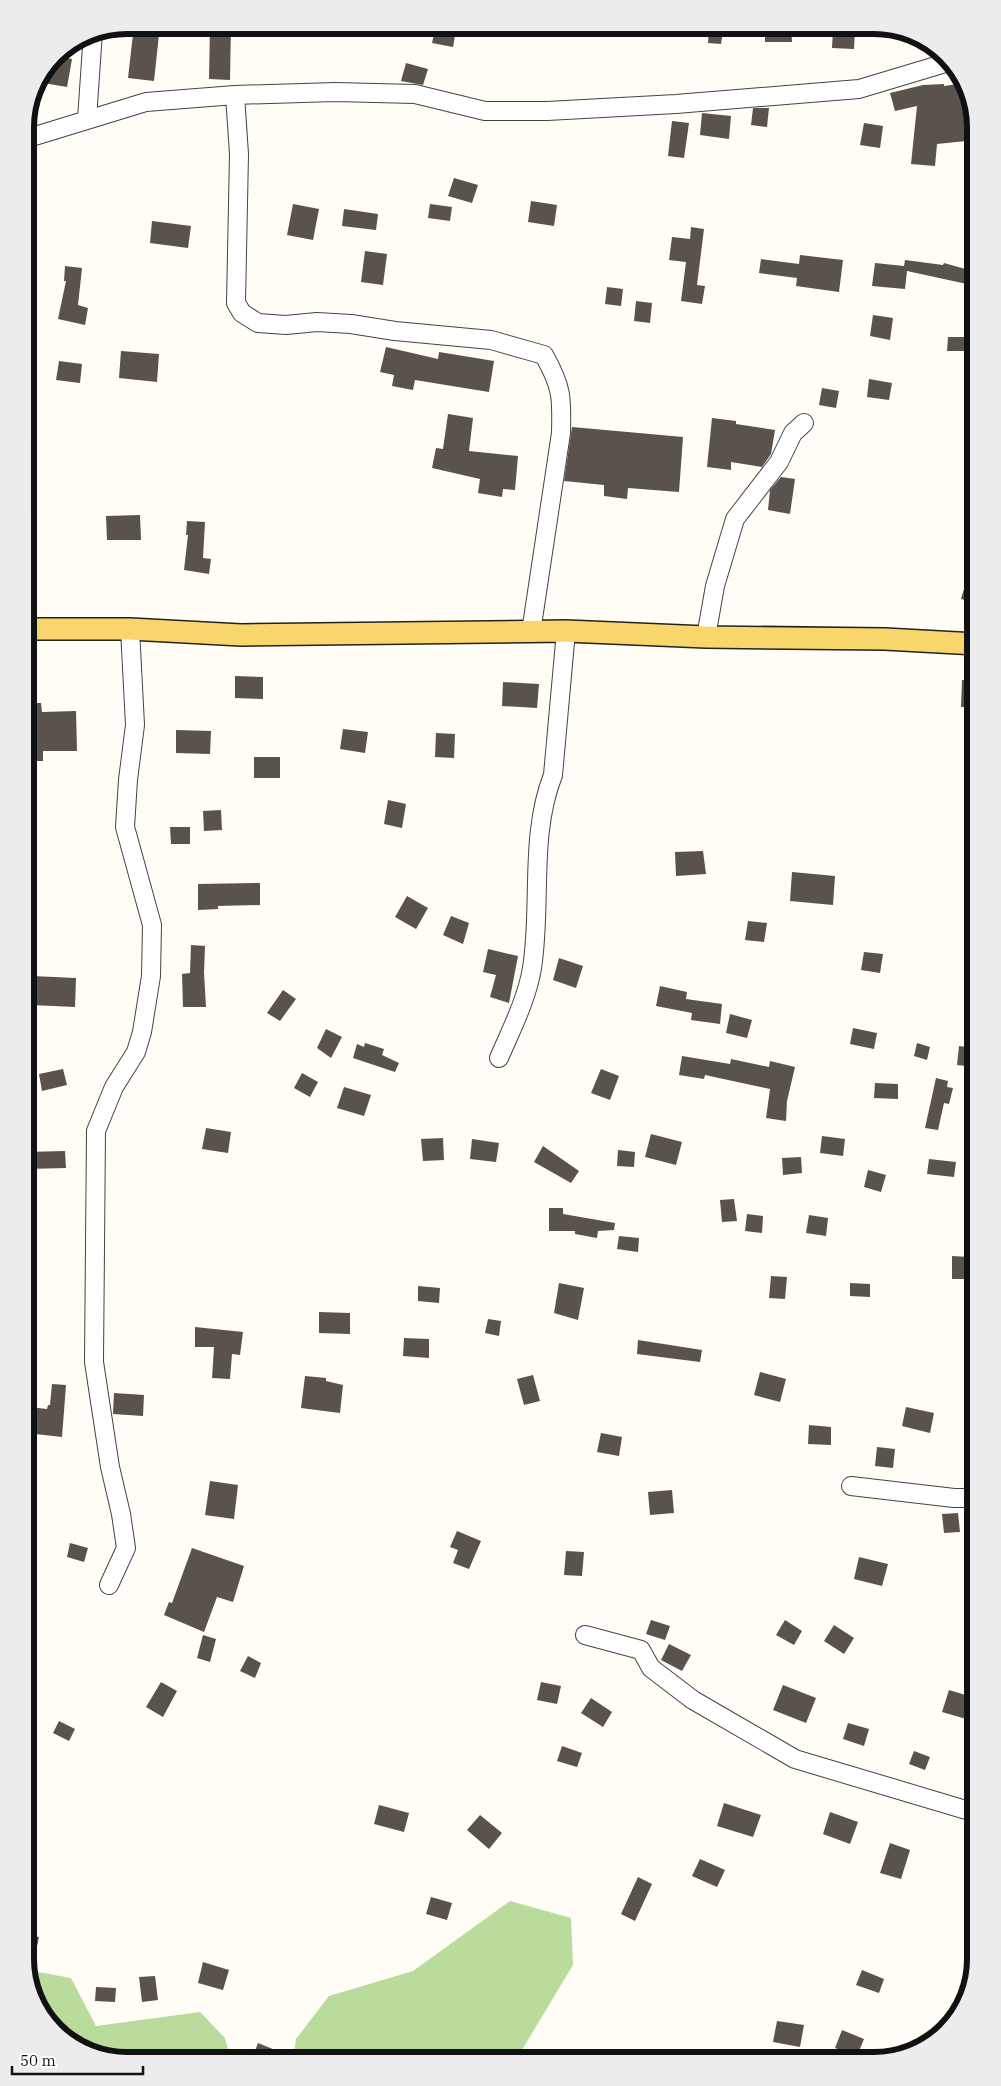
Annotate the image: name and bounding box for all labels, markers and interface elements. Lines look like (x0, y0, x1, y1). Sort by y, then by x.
scale bar (12, 2044, 144, 2076)
text: 50 m (20, 2051, 56, 2070)

